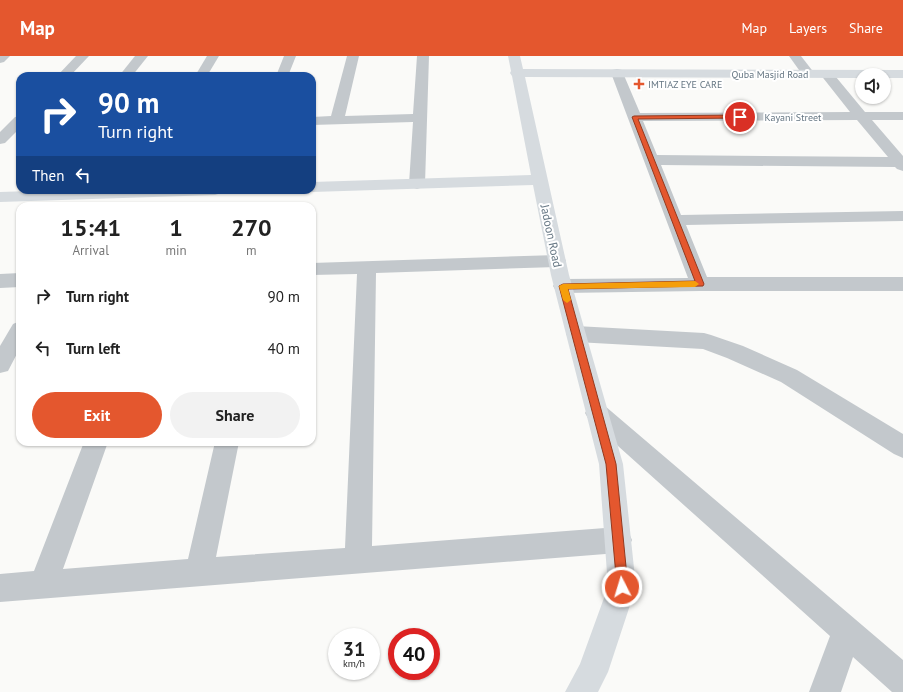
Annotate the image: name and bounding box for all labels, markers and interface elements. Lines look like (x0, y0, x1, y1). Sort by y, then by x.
text: Map (20, 16, 55, 40)
text: Map (741, 19, 767, 37)
text: Layers (789, 19, 827, 37)
text: Share (849, 19, 883, 37)
street label: Quba Masjid Road (732, 68, 808, 81)
map controls (855, 68, 891, 104)
button: sound (855, 68, 891, 104)
marker: IMTIAZ EYE CARE (633, 78, 645, 90)
place label: IMTIAZ EYE CARE (648, 78, 722, 91)
text: 90 m (98, 84, 159, 121)
icon: right (32, 88, 84, 140)
pin (723, 100, 757, 134)
icon: arrive (729, 106, 751, 128)
street label: Kayani Street (765, 111, 822, 124)
text: Turn right (98, 120, 173, 143)
icon: left (72, 164, 94, 186)
text: Then (32, 166, 64, 185)
street label: Jadoon Road (537, 202, 565, 269)
text: 15:41 (60, 212, 121, 243)
text: 1 (169, 212, 183, 243)
text: 270 (231, 212, 272, 243)
text: Arrival (73, 242, 109, 259)
text: min (165, 242, 187, 259)
text: m (246, 242, 257, 259)
icon: right (32, 285, 54, 307)
text: Turn right (66, 287, 129, 306)
text: 90 m (267, 287, 300, 306)
icon: left (32, 337, 54, 359)
text: Turn left (66, 339, 120, 358)
text: 40 m (267, 339, 300, 358)
button: Exit (32, 392, 162, 438)
button: Share (170, 392, 300, 438)
position arrow (601, 566, 643, 608)
speed limit sign: 40 (388, 628, 440, 680)
text: 31 (343, 636, 365, 662)
text: km/h (343, 657, 365, 670)

